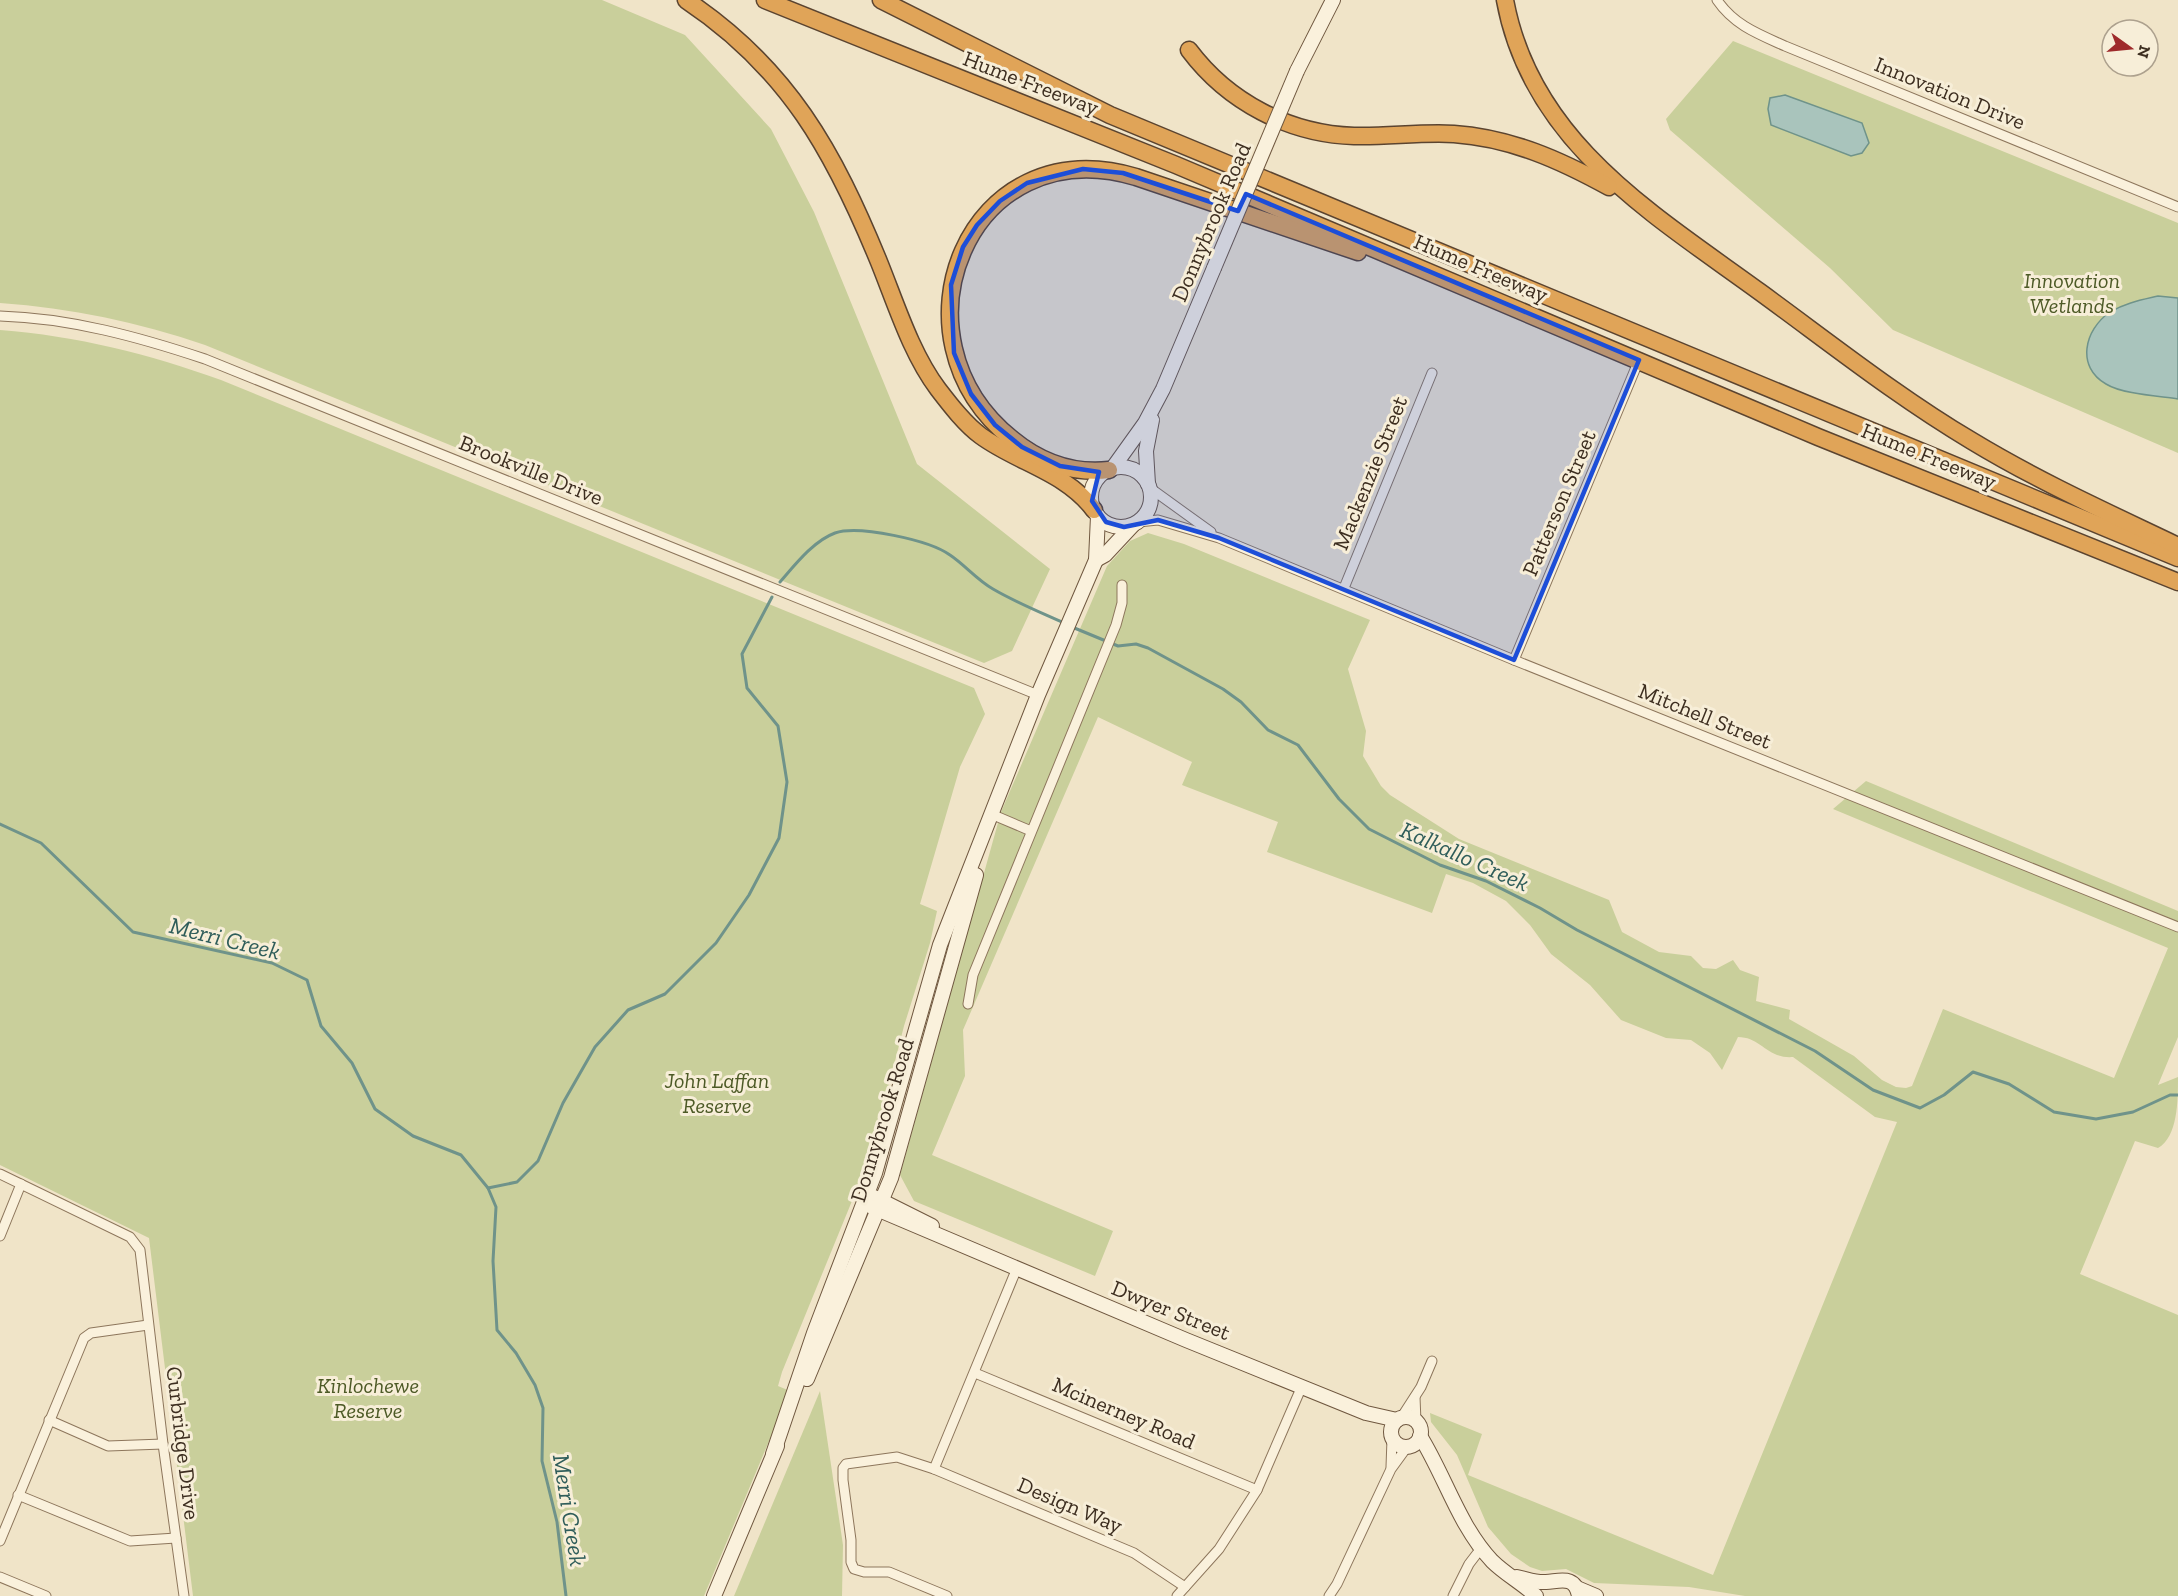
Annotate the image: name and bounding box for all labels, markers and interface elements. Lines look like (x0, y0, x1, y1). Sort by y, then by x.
north arrow (2100, 18, 2160, 78)
text: N (2133, 43, 2155, 60)
street label: Hume Freeway (959, 45, 1103, 122)
street label: Innovation Drive (1871, 51, 2029, 135)
street label: Donnybrook Road (1165, 138, 1257, 306)
street label: Hume Freeway (1410, 228, 1553, 309)
park label: Innovation Wetlands (2024, 267, 2120, 319)
street label: Mackenzie Street (1327, 391, 1413, 554)
street label: Hume Freeway (1858, 417, 2001, 496)
street label: Patterson Street (1516, 425, 1602, 580)
street label: Brookville Drive (455, 429, 607, 511)
street label: Mitchell Street (1634, 677, 1776, 755)
water label: Kalkallo Creek (1396, 815, 1534, 897)
water label: Merri Creek (167, 910, 284, 966)
street label: Donnybrook Road (844, 1035, 920, 1205)
park label: John Laffan Reserve (664, 1067, 769, 1119)
street label: Dwyer Street (1108, 1274, 1235, 1346)
street label: Curbridge Drive (160, 1365, 206, 1521)
street label: Mcinerney Road (1048, 1371, 1200, 1455)
park label: Kinlochewe Reserve (317, 1372, 419, 1424)
water label: Merri Creek (547, 1452, 593, 1569)
street label: Design Way (1013, 1471, 1127, 1540)

